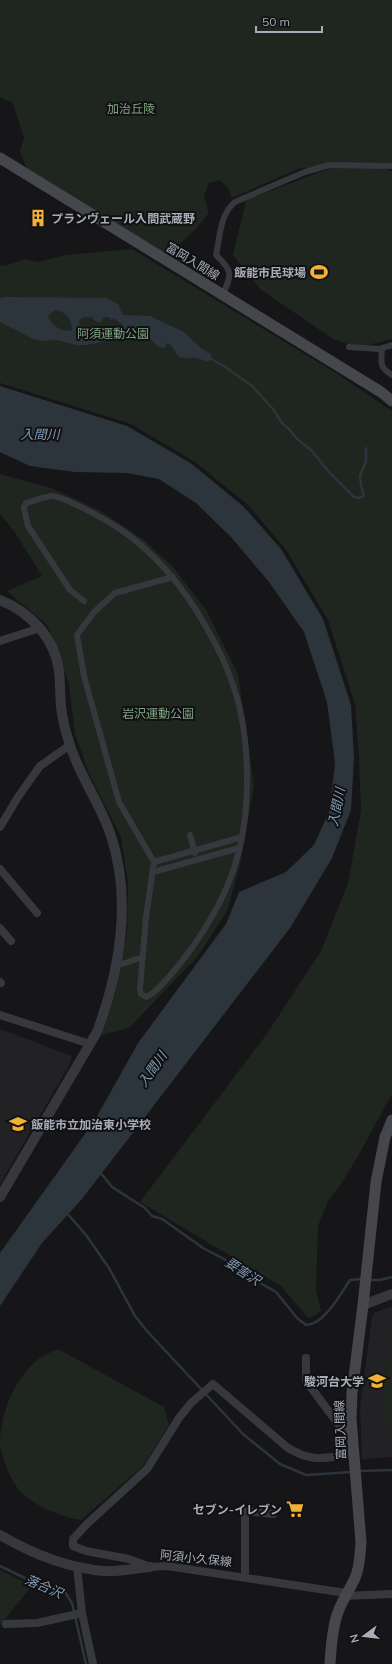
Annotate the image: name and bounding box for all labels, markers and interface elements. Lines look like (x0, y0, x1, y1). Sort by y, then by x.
scale bar (256, 8, 322, 34)
text: 50 m (262, 14, 290, 29)
park label: 加治丘陵 (107, 101, 155, 116)
building icon: プランヴェール入間武蔵野 (28, 208, 48, 228)
place label: プランヴェール入間武蔵野 (51, 211, 195, 226)
street label: 富岡入間線 (163, 239, 223, 283)
sports icon: 飯能市民球場 (309, 262, 329, 282)
place label: 飯能市民球場 (234, 265, 306, 280)
park label: 阿須運動公園 (77, 326, 149, 341)
water label: 入間川 (20, 426, 61, 442)
park label: 岩沢運動公園 (122, 706, 194, 721)
water label: 入間川 (324, 784, 348, 828)
water label: 入間川 (134, 1047, 171, 1090)
school or university icon: 飯能市立加治東小学校 (8, 1114, 28, 1134)
place label: 飯能市立加治東小学校 (31, 1117, 151, 1132)
water label: 要害沢 (222, 1254, 265, 1289)
school or university icon: 駿河台大学 (367, 1371, 387, 1391)
place label: 駿河台大学 (304, 1374, 364, 1389)
street label: 富岡入間線 (331, 1400, 349, 1460)
supermarket icon: セブン-イレブン (285, 1499, 305, 1519)
place label: セブン-イレブン (193, 1502, 282, 1517)
street label: 阿須小久保線 (159, 1547, 233, 1569)
water label: 落合沢 (23, 1571, 67, 1602)
north arrow (344, 1616, 384, 1656)
text: N (347, 1633, 362, 1644)

